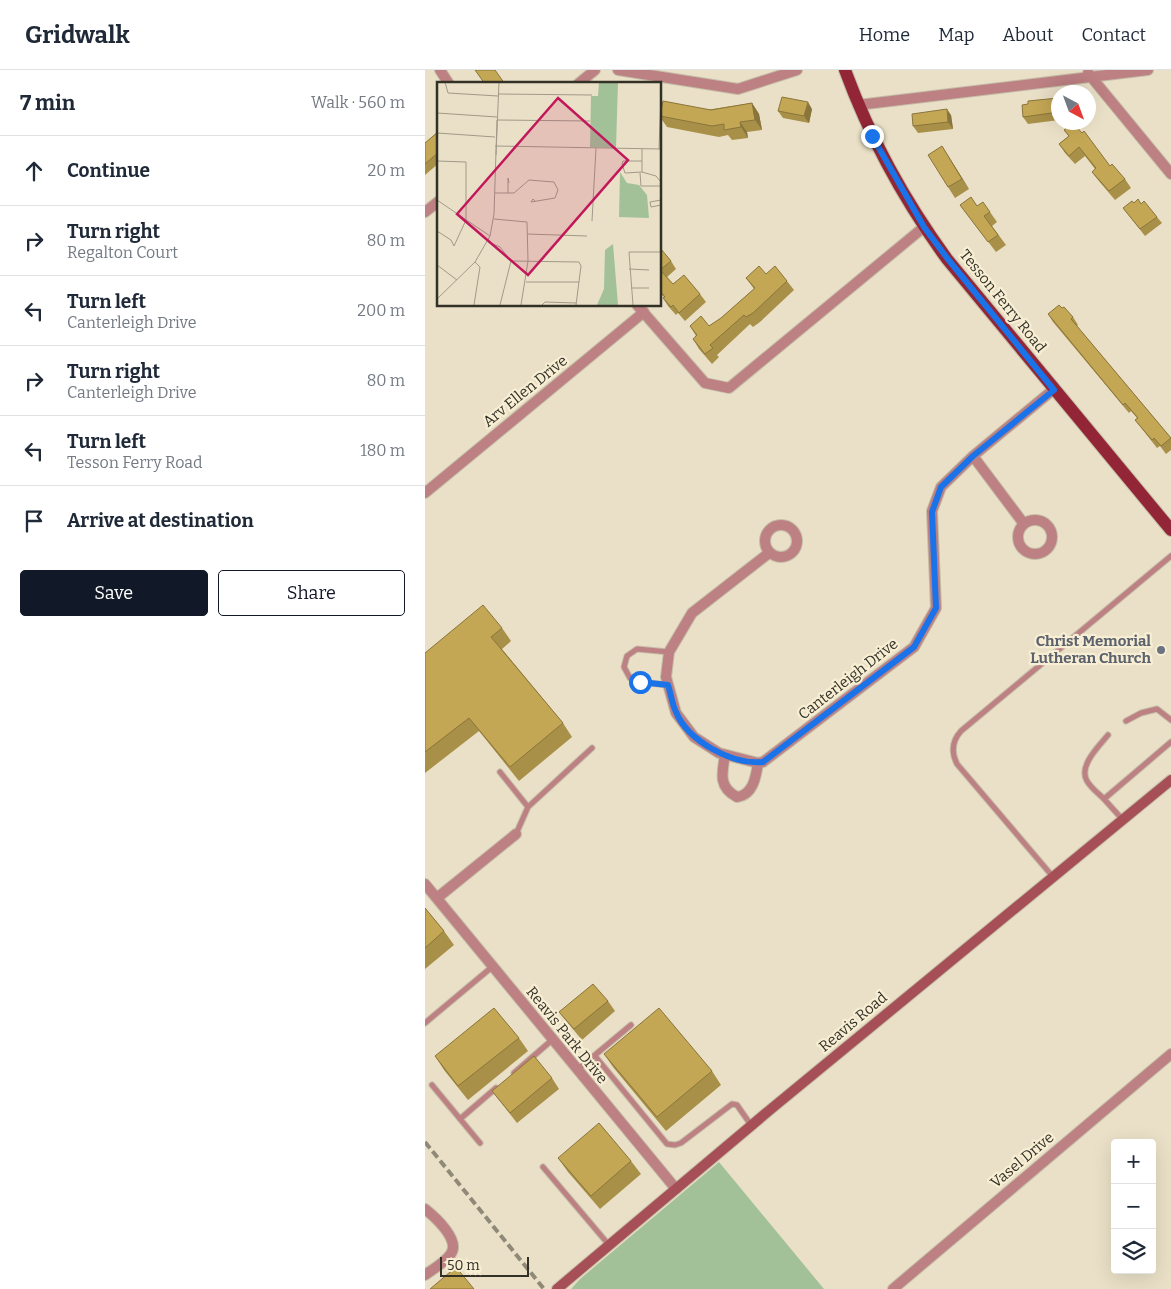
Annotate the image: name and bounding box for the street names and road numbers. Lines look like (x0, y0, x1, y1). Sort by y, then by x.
street label: Tesson Ferry Road (956, 246, 1050, 356)
street label: Arv Ellen Drive (479, 351, 571, 431)
street label: Canterleigh Drive (795, 635, 901, 723)
street label: Reavis Park Drive (522, 983, 612, 1087)
street label: Reavis Road (815, 988, 891, 1056)
street label: Vasel Drive (987, 1128, 1057, 1192)

